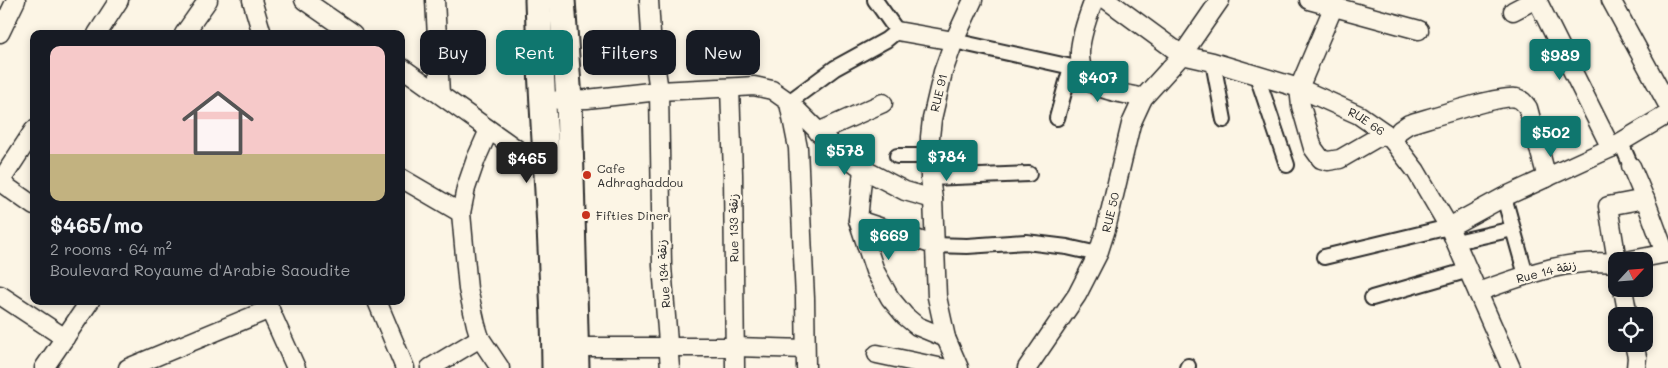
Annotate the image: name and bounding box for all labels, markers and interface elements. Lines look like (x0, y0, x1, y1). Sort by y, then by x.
chip: Buy (420, 30, 486, 75)
chip: Rent (496, 30, 573, 75)
chip: Filters (583, 30, 676, 75)
chip: New (686, 30, 760, 75)
pin: $989 (1530, 38, 1590, 81)
text: $989 (1540, 44, 1580, 65)
pin: $407 (1068, 61, 1128, 103)
text: $407 (1078, 66, 1118, 87)
street label: RUE 91 (926, 72, 950, 114)
icon: home (173, 78, 263, 168)
street label: RUE 66 (1346, 103, 1388, 139)
pin: $502 (1521, 116, 1581, 158)
text: $502 (1532, 121, 1570, 142)
pin: $578 (815, 134, 875, 176)
text: $578 (826, 139, 864, 160)
pin: $784 (917, 140, 977, 182)
pin: $465 (497, 142, 557, 184)
text: $784 (928, 145, 966, 166)
text: $465 (507, 147, 547, 168)
place label: Cafe Adhraghaddou (597, 160, 683, 190)
marker: Cafe Adhraghaddou (581, 169, 593, 181)
street label: RUE 50 (1097, 190, 1123, 234)
street label: Rue 133 زنقة (724, 194, 742, 262)
place label: Fifties Diner (596, 207, 669, 223)
marker: Fifties Diner (580, 209, 592, 221)
text: $465/mo (50, 211, 143, 238)
pin: $669 (859, 218, 919, 261)
text: $669 (870, 224, 908, 245)
text: 2 rooms · 64 m² (50, 238, 172, 259)
street label: Rue 134 زنقة (653, 239, 673, 309)
north arrow (1608, 252, 1652, 298)
map controls (1608, 252, 1653, 352)
street label: Rue 14 زنقة (1514, 256, 1578, 286)
text: Boulevard Royaume d'Arabie Saoudite (50, 259, 350, 280)
button: locate (1608, 307, 1653, 352)

